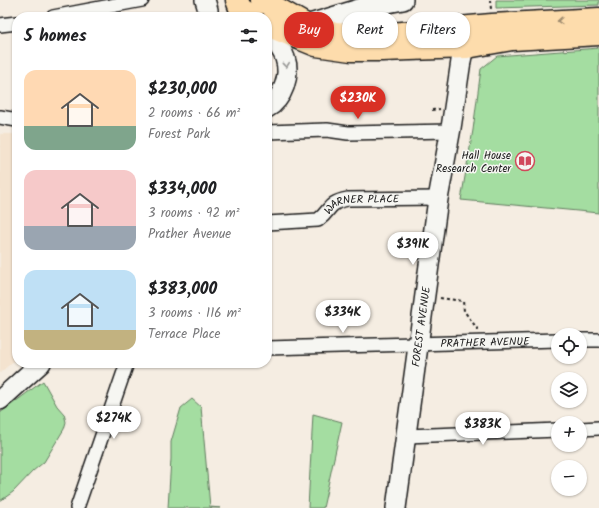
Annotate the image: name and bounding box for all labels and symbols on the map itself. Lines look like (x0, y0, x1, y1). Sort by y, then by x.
one-way arrow (557, 16, 563, 25)
one-way arrow (281, 62, 290, 68)
pin: $230K (330, 86, 386, 120)
place label: Hall House Research Center (436, 147, 512, 178)
library icon: Hall House Research Center (514, 150, 536, 172)
street label: WARNER PLACE (320, 190, 400, 219)
pin: $391K (385, 232, 441, 266)
street label: FOREST AVENUE (407, 285, 436, 368)
pin: $334K (315, 300, 371, 334)
street label: PRATHER AVENUE (440, 333, 530, 353)
pin: $274K (86, 406, 142, 440)
pin: $383K (455, 412, 511, 446)

